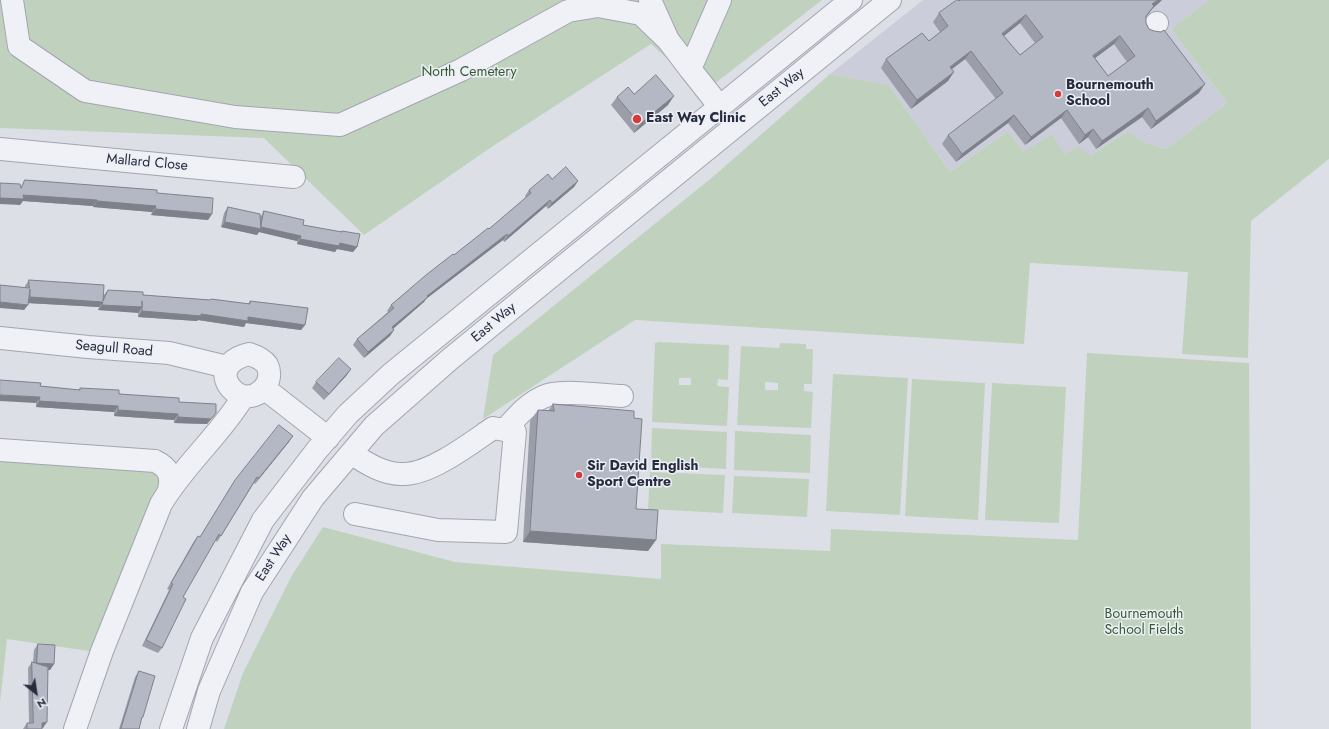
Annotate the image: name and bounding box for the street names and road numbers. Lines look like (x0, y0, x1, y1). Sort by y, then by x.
street label: East Way (756, 65, 808, 111)
street label: Mallard Close (106, 151, 188, 175)
street label: East Way (468, 300, 520, 346)
street label: Seagull Road (75, 337, 153, 361)
street label: East Way (253, 531, 295, 585)

